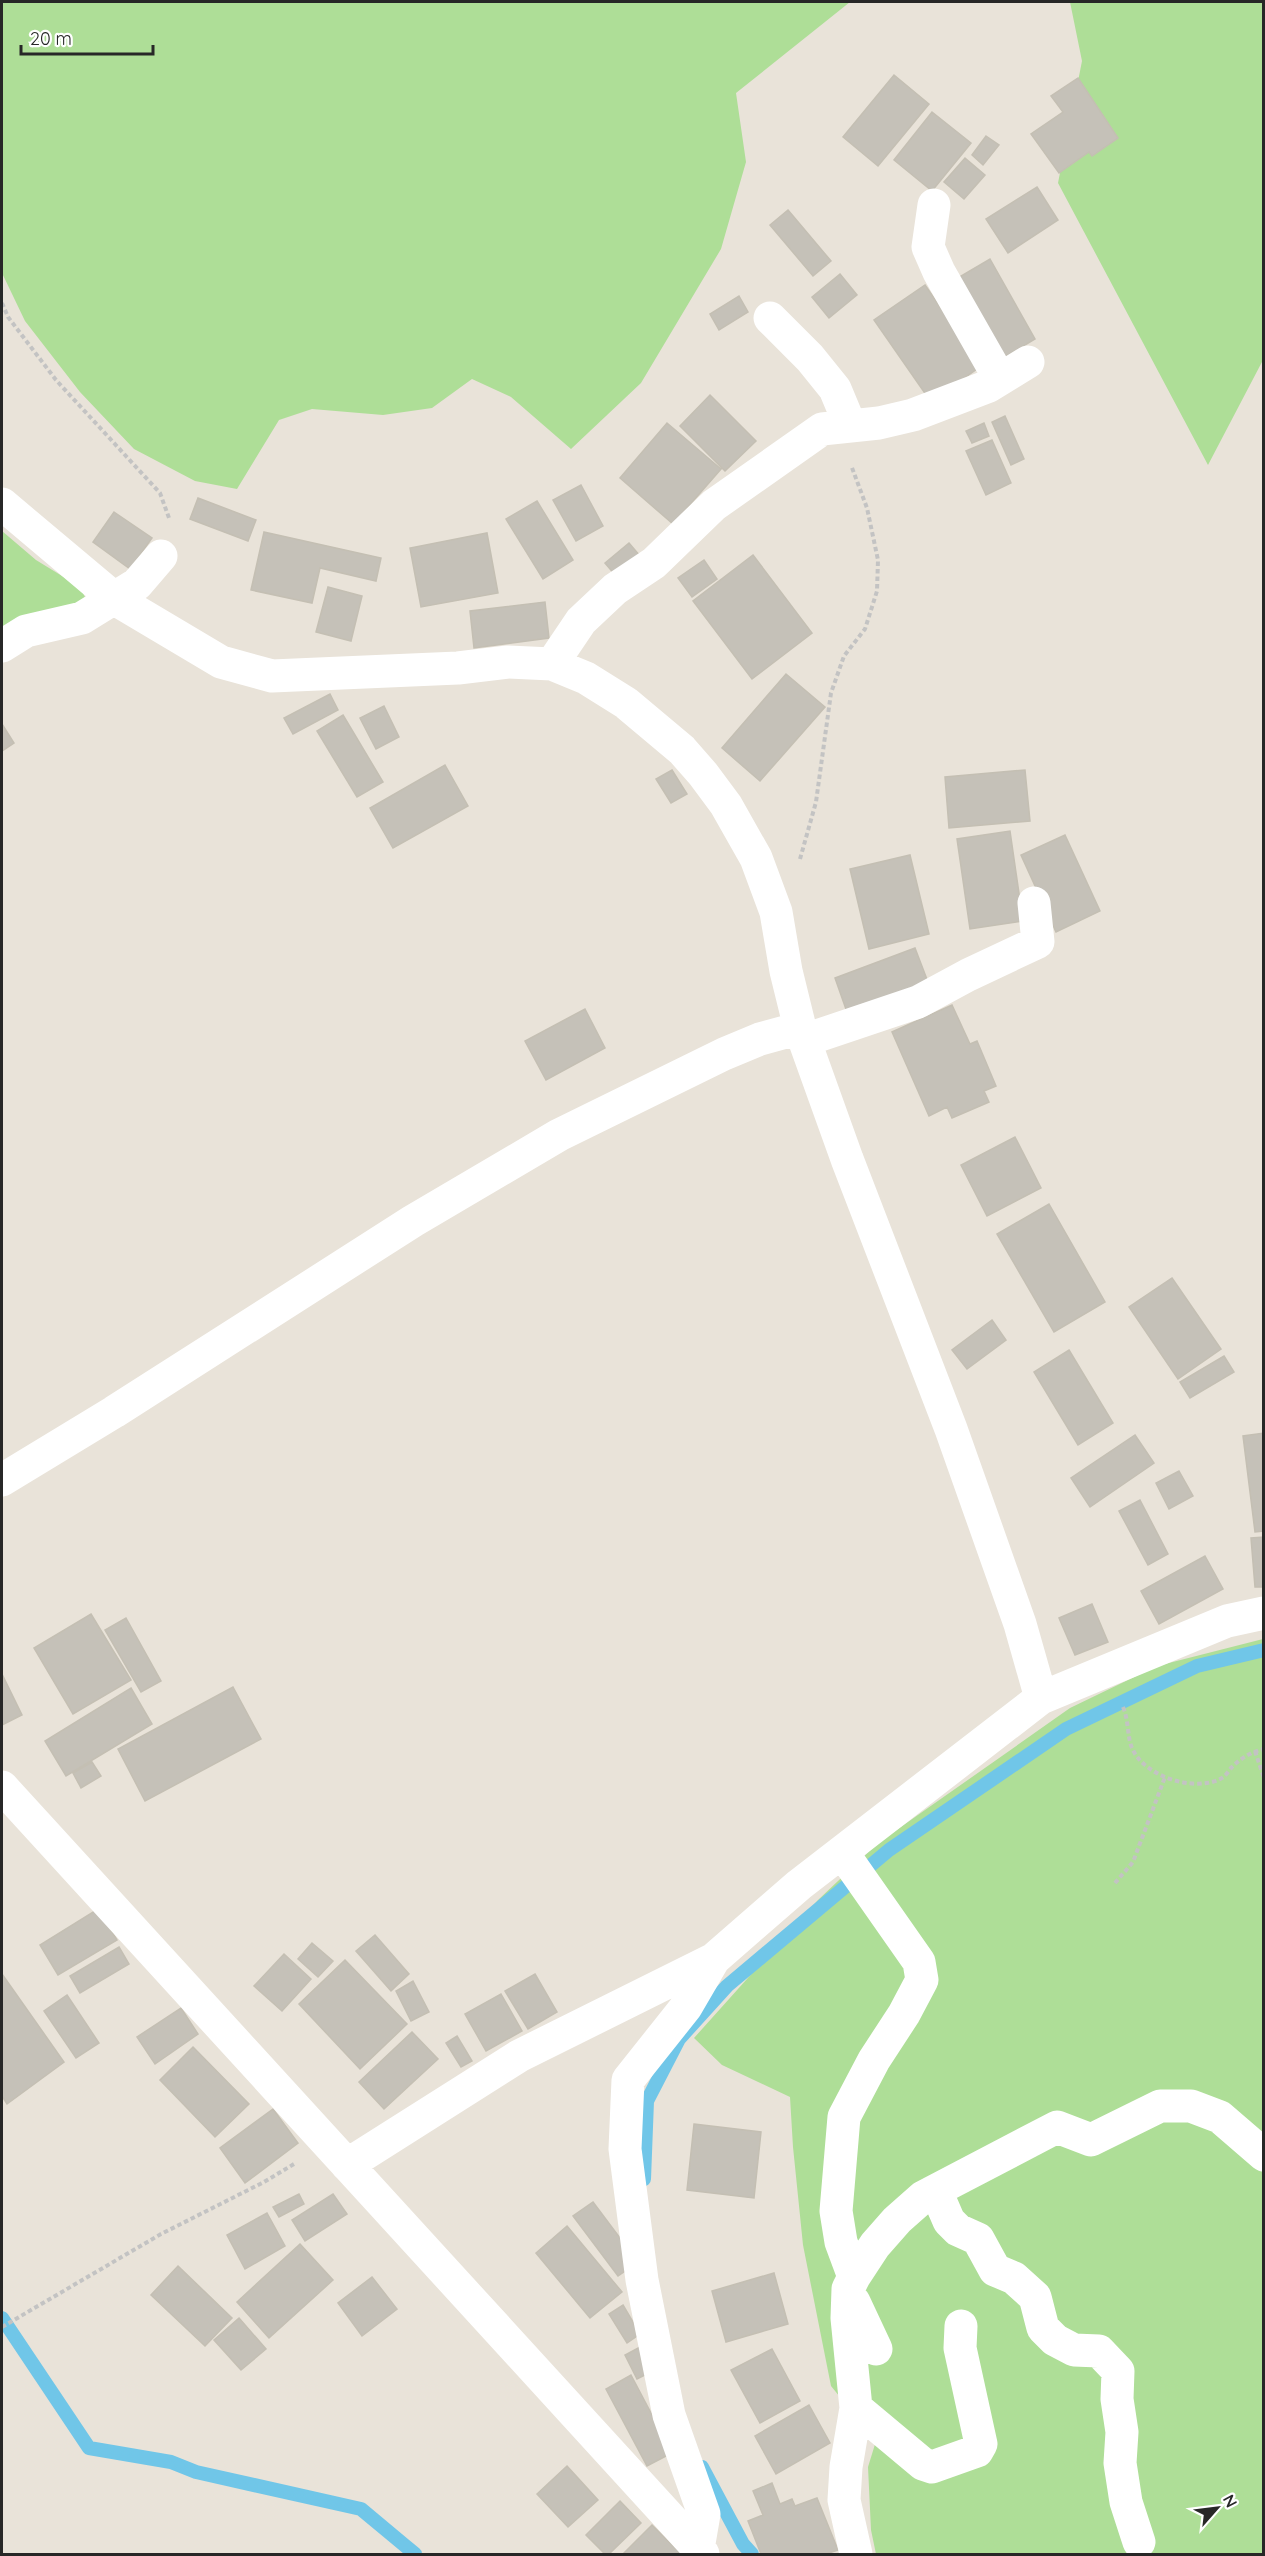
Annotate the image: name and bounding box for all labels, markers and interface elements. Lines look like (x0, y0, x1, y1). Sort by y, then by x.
scale bar (21, 18, 153, 56)
text: 20 m (30, 27, 72, 50)
north arrow (1187, 2478, 1247, 2538)
text: N (1219, 2491, 1242, 2511)

